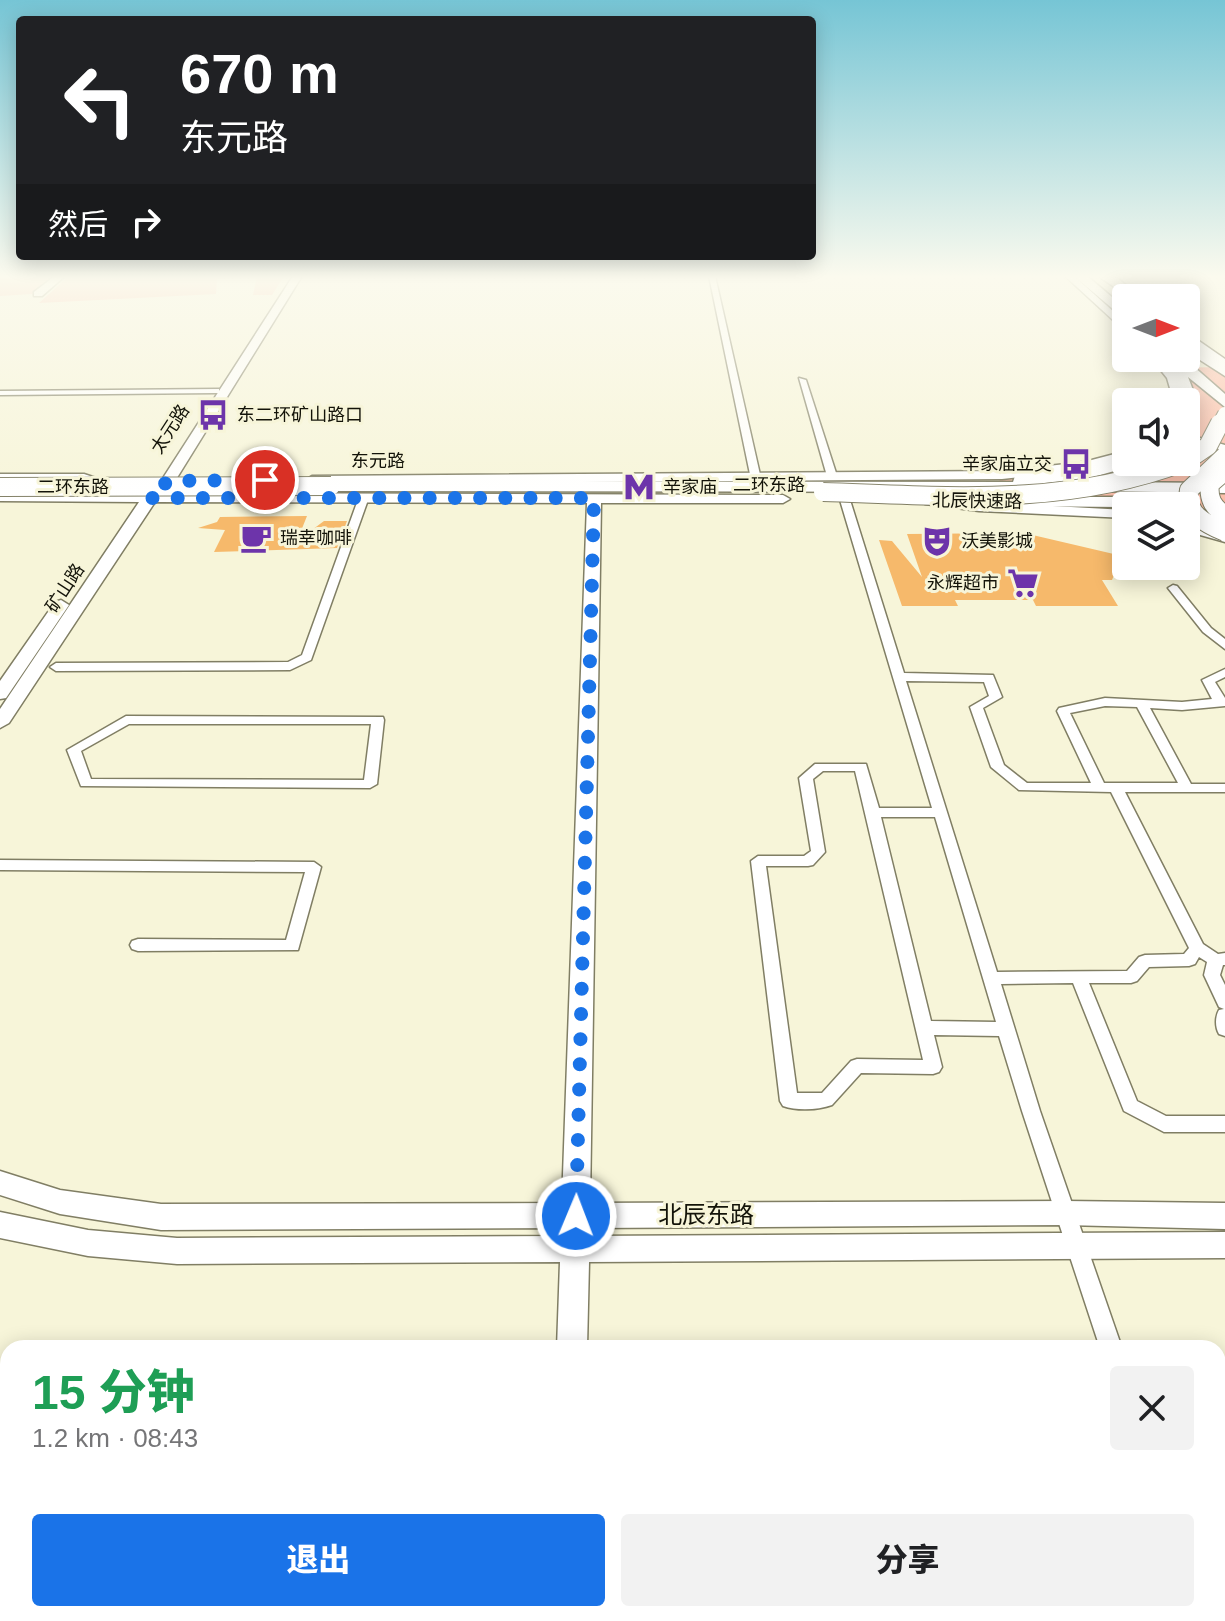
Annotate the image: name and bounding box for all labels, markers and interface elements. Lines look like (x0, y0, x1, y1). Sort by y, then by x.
text: 670 m (180, 42, 339, 105)
icon: left (48, 48, 152, 152)
text: 东元路 (180, 117, 288, 158)
icon: right (124, 200, 168, 244)
text: 然后 (48, 208, 108, 241)
north arrow (1112, 284, 1200, 372)
map controls (1112, 284, 1200, 580)
button: sound (1112, 388, 1200, 476)
bus stop icon: 东二环矿山路口 (196, 398, 230, 432)
street label: 太元路 (147, 401, 193, 457)
place label: 东二环矿山路口 (237, 405, 363, 425)
pin (231, 446, 299, 514)
bus stop icon: 辛家庙立交 (1059, 447, 1093, 481)
street label: 东元路 (351, 451, 405, 471)
place label: 辛家庙立交 (962, 454, 1052, 474)
icon: arrive (243, 458, 287, 502)
metro station icon: 辛家庙 (622, 470, 656, 504)
street label: 二环东路 (733, 475, 805, 495)
street label: 二环东路 (37, 477, 109, 497)
place label: 辛家庙 (663, 477, 717, 497)
street label: 北辰快速路 (932, 490, 1022, 512)
button: layers (1112, 492, 1200, 580)
cafe icon: 瑞幸咖啡 (239, 521, 273, 555)
theatre icon: 沃美影城 (920, 524, 954, 558)
place label: 瑞幸咖啡 (280, 528, 352, 548)
place label: 沃美影城 (961, 531, 1033, 551)
street label: 矿山路 (42, 560, 88, 616)
supermarket icon: 永辉超市 (1006, 566, 1040, 600)
place label: 永辉超市 (927, 573, 999, 593)
position arrow (534, 1174, 618, 1258)
street label: 北辰东路 (658, 1201, 754, 1228)
text: 15 分钟 (32, 1366, 195, 1419)
button: close (1110, 1366, 1194, 1450)
text: 1.2 km · 08:43 (32, 1423, 198, 1453)
button: 退出 (32, 1514, 605, 1606)
button: 分享 (621, 1514, 1194, 1606)

